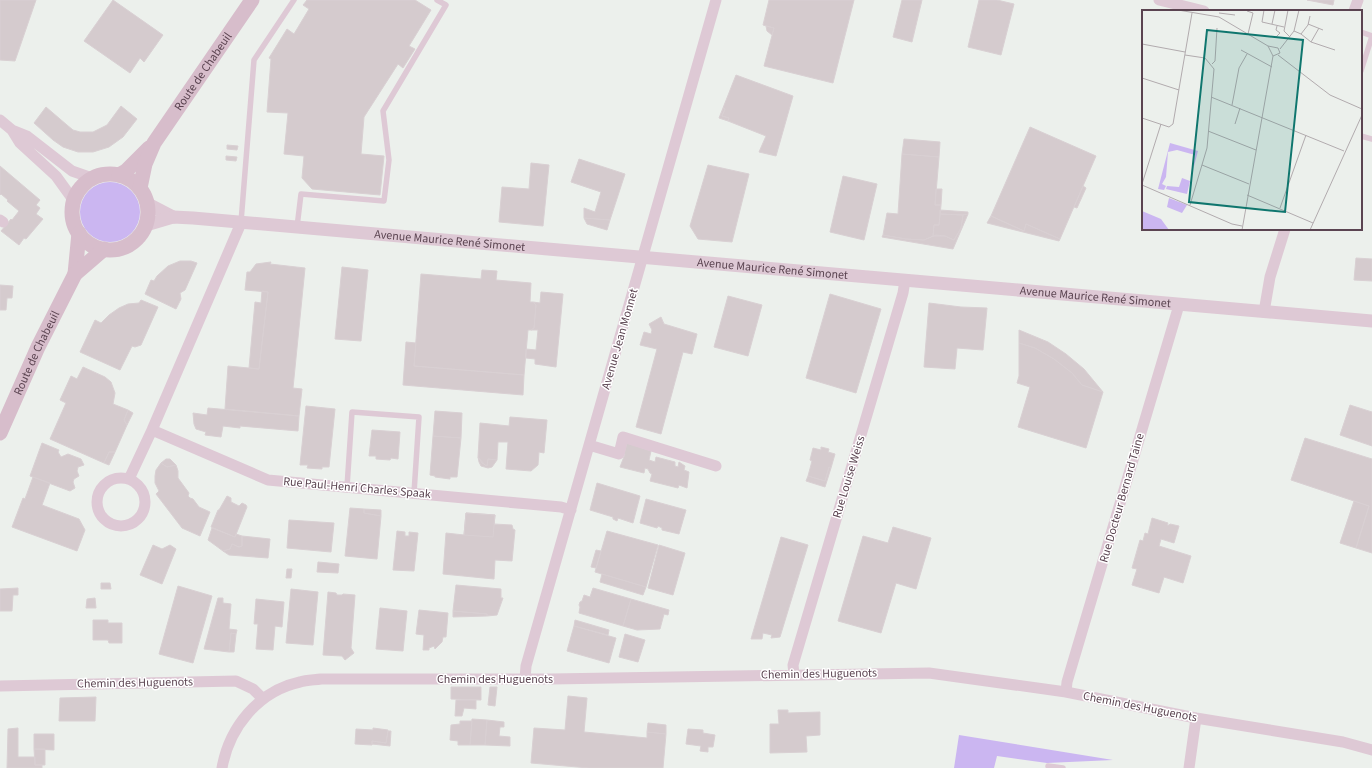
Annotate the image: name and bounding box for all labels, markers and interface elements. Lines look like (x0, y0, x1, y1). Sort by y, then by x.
inset map (1142, 10, 1362, 230)
street label: Route de Chabeuil (170, 29, 236, 114)
street label: Avenue Maurice René Simonet (374, 225, 526, 255)
street label: Avenue Maurice René Simonet (696, 254, 849, 284)
street label: Avenue Maurice René Simonet (1019, 282, 1172, 312)
street label: Avenue Jean Monnet (597, 287, 643, 391)
street label: Route de Chabeuil (9, 308, 64, 398)
street label: Rue Docteur Bernard Taine (1095, 431, 1149, 565)
street label: Rue Louise Weiss (828, 434, 870, 520)
street label: Rue Paul-Henri Charles Spaak (282, 473, 432, 503)
street label: Chemin des Huguenots (761, 664, 877, 684)
street label: Chemin des Huguenots (437, 671, 553, 688)
street label: Chemin des Huguenots (77, 673, 193, 693)
street label: Chemin des Huguenots (1081, 688, 1199, 726)

